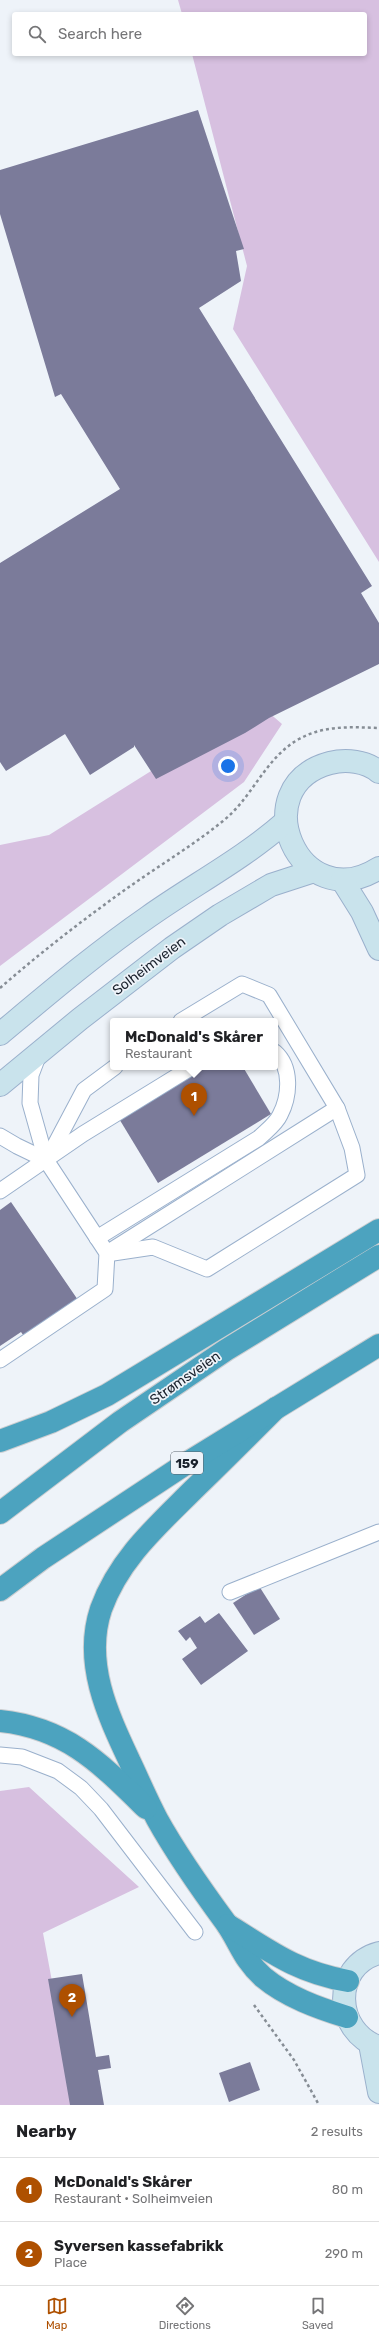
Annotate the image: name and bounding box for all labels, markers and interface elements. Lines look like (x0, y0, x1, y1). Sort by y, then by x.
search box (12, 12, 367, 56)
icon: search (26, 23, 48, 45)
text: Search here (58, 25, 142, 43)
your location (218, 756, 238, 776)
street label: Solheimveien (109, 933, 189, 999)
popup (110, 1018, 278, 1070)
text: McDonald's Skårer (125, 1028, 263, 1046)
text: Restaurant (125, 1046, 192, 1061)
pin: 1 (181, 1083, 207, 1116)
street label: Strømsveien (147, 1348, 223, 1408)
road number: 159 (171, 1452, 203, 1474)
pin: 2 (59, 1984, 85, 2017)
text: Nearby (16, 2121, 77, 2141)
text: 2 results (311, 2124, 363, 2139)
text: McDonald's Skårer (54, 2173, 192, 2191)
text: 1 (26, 2182, 32, 2197)
text: 80 m (332, 2182, 363, 2197)
text: Restaurant · Solheimveien (54, 2191, 213, 2206)
text: Syversen kassefabrikk (54, 2237, 224, 2255)
text: 2 (25, 2246, 33, 2261)
text: 290 m (325, 2246, 363, 2261)
text: Place (54, 2255, 87, 2270)
tab: Map (46, 2295, 68, 2332)
tab: Directions (159, 2295, 211, 2332)
tab: Saved (302, 2295, 333, 2332)

